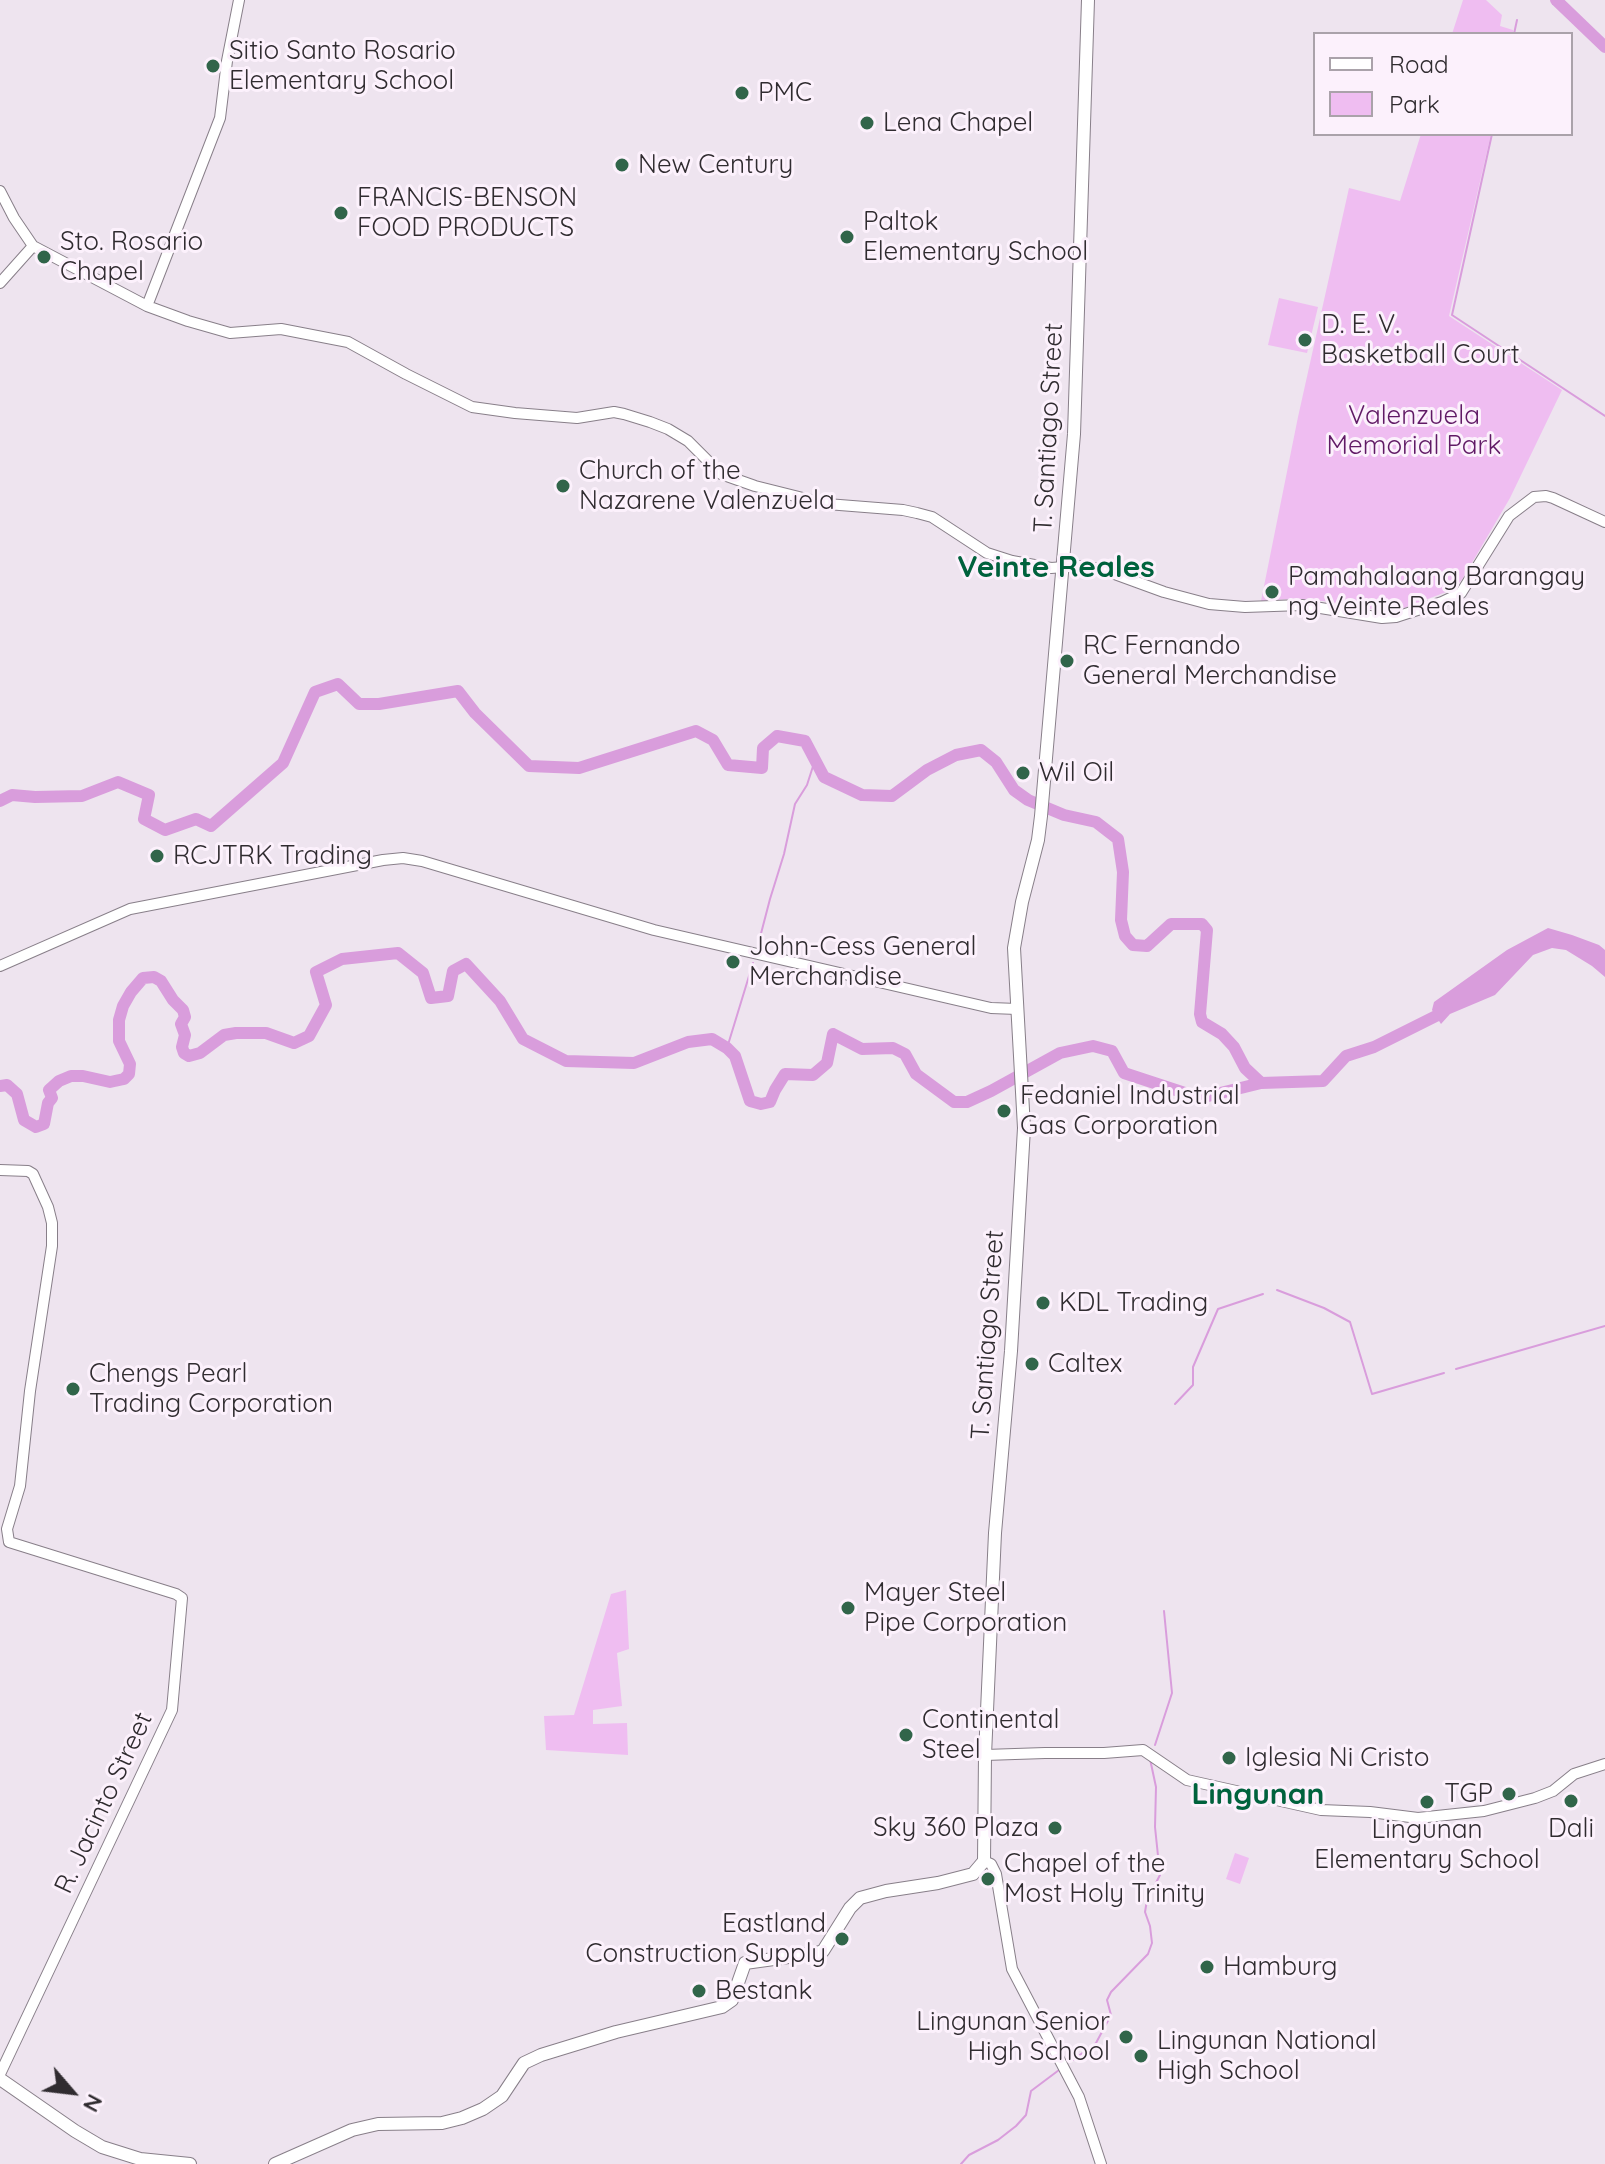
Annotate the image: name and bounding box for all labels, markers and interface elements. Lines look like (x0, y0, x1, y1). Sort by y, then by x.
legend (1313, 32, 1573, 136)
place label: Sitio Santo Rosario Elementary School (229, 35, 456, 96)
text: Road (1389, 49, 1449, 79)
marker: Sitio Santo Rosario Elementary School (204, 57, 222, 75)
place label: PMC (758, 77, 812, 109)
marker: PMC (733, 84, 751, 102)
text: Park (1389, 89, 1440, 119)
place label: Lena Chapel (883, 107, 1033, 139)
marker: Lena Chapel (858, 114, 876, 132)
place label: New Century (638, 149, 793, 181)
marker: New Century (613, 156, 631, 174)
place label: FRANCIS-BENSON FOOD PRODUCTS (357, 182, 577, 244)
marker: FRANCIS-BENSON FOOD PRODUCTS (332, 204, 350, 222)
place label: Paltok Elementary School (863, 206, 1088, 268)
place label: Sto. Rosario Chapel (60, 226, 203, 288)
marker: Paltok Elementary School (838, 228, 856, 246)
marker: Sto. Rosario Chapel (35, 248, 53, 266)
place label: D. E. V. Basketball Court (1321, 309, 1520, 370)
street label: T. Santiago Street (1028, 322, 1070, 534)
marker: D. E. V. Basketball Court (1296, 331, 1314, 349)
park label: Valenzuela Memorial Park (1326, 400, 1502, 462)
place label: Church of the Nazarene Valenzuela (579, 455, 835, 516)
marker: Church of the Nazarene Valenzuela (554, 477, 572, 495)
district label: Veinte Reales (957, 550, 1155, 586)
place label: Pamahalaang Barangay ng Veinte Reales (1288, 561, 1585, 622)
marker: Pamahalaang Barangay ng Veinte Reales (1263, 583, 1281, 601)
place label: RC Fernando General Merchandise (1083, 630, 1337, 692)
marker: RC Fernando General Merchandise (1058, 652, 1076, 670)
place label: Wil Oil (1039, 757, 1114, 789)
marker: Wil Oil (1014, 764, 1032, 782)
place label: RCJTRK Trading (173, 840, 372, 872)
marker: RCJTRK Trading (148, 847, 166, 865)
place label: John-Cess General Merchandise (749, 931, 977, 992)
marker: John-Cess General Merchandise (724, 953, 742, 971)
place label: Fedaniel Industrial Gas Corporation (1020, 1080, 1240, 1142)
marker: Fedaniel Industrial Gas Corporation (995, 1102, 1013, 1120)
street label: T. Santiago Street (965, 1229, 1011, 1441)
place label: KDL Trading (1059, 1287, 1208, 1319)
marker: KDL Trading (1034, 1294, 1052, 1312)
place label: Caltex (1048, 1348, 1122, 1380)
marker: Caltex (1023, 1355, 1041, 1373)
place label: Chengs Pearl Trading Corporation (89, 1358, 333, 1420)
marker: Chengs Pearl Trading Corporation (64, 1380, 82, 1398)
place label: Mayer Steel Pipe Corporation (864, 1577, 1067, 1638)
marker: Mayer Steel Pipe Corporation (839, 1599, 857, 1617)
place label: Continental Steel (922, 1704, 1059, 1766)
street label: R. Jacinto Street (48, 1707, 160, 1899)
marker: Continental Steel (897, 1726, 915, 1744)
place label: Iglesia Ni Cristo (1245, 1742, 1429, 1774)
marker: Iglesia Ni Cristo (1220, 1749, 1238, 1767)
district label: Lingunan (1192, 1777, 1324, 1813)
place label: TGP (1444, 1778, 1493, 1810)
marker: TGP (1500, 1785, 1518, 1803)
marker: Dali (1562, 1792, 1580, 1810)
marker: Lingunan Elementary School (1418, 1793, 1436, 1811)
place label: Sky 360 Plaza (873, 1812, 1039, 1844)
place label: Dali (1548, 1813, 1594, 1845)
place label: Lingunan Elementary School (1314, 1814, 1540, 1876)
marker: Sky 360 Plaza (1046, 1819, 1064, 1837)
place label: Chapel of the Most Holy Trinity (1004, 1848, 1205, 1910)
marker: Chapel of the Most Holy Trinity (979, 1870, 997, 1888)
place label: Eastland Construction Supply (586, 1908, 826, 1970)
marker: Eastland Construction Supply (833, 1930, 851, 1948)
place label: Hamburg (1223, 1951, 1338, 1983)
marker: Hamburg (1198, 1958, 1216, 1976)
place label: Bestank (715, 1975, 812, 2007)
marker: Bestank (690, 1982, 708, 2000)
place label: Lingunan Senior High School (916, 2006, 1110, 2068)
place label: Lingunan National High School (1157, 2025, 1377, 2086)
marker: Lingunan Senior High School (1117, 2028, 1135, 2046)
marker: Lingunan National High School (1132, 2047, 1150, 2065)
north arrow (32, 2052, 112, 2132)
text: N (77, 2090, 109, 2117)

